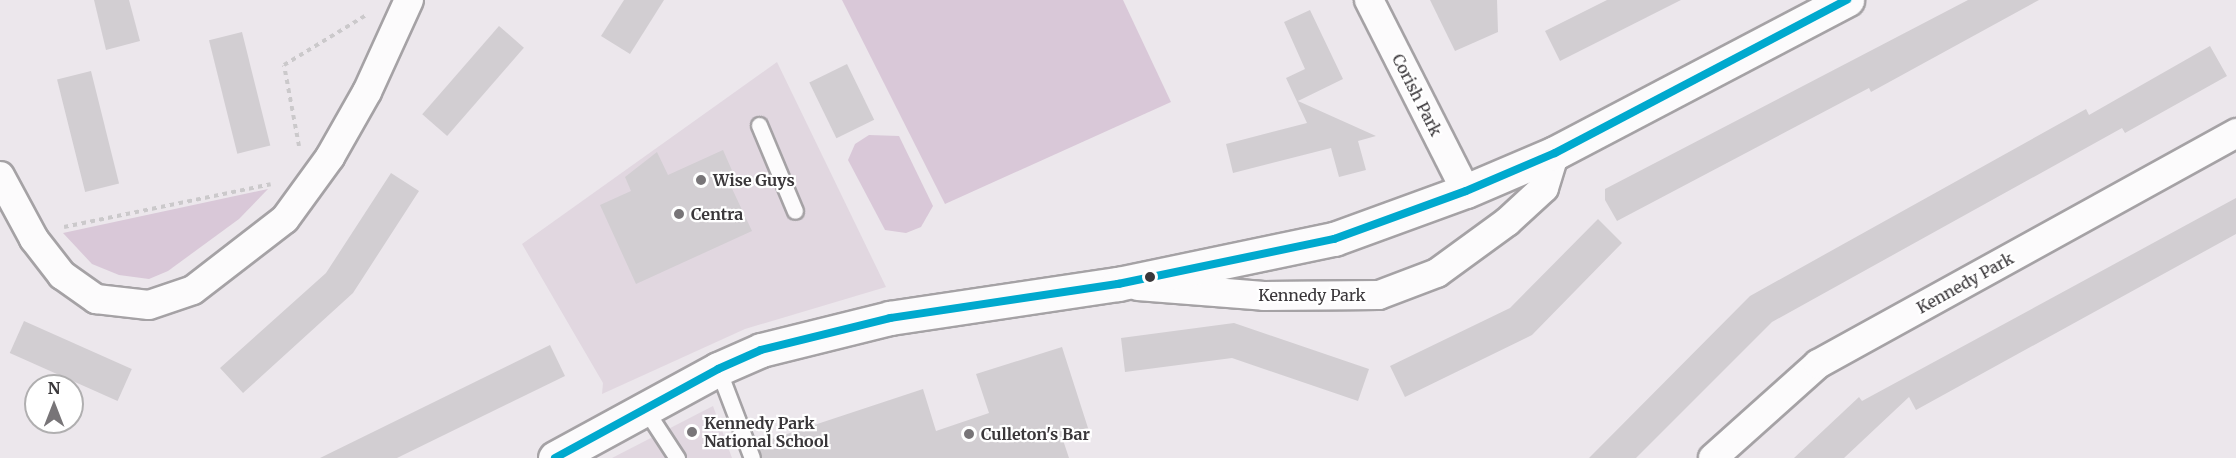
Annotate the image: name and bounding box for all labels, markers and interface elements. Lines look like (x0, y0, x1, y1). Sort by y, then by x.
street label: Corish Park (1388, 51, 1446, 139)
place label: Wise Guys (713, 170, 795, 190)
marker: Wise Guys (694, 173, 708, 187)
place label: Centra (691, 204, 743, 224)
marker: Centra (672, 207, 686, 221)
street label: Kennedy Park (1913, 249, 2017, 317)
unlabelled marker (1144, 271, 1156, 283)
street label: Kennedy Park (1258, 285, 1366, 305)
north arrow (24, 374, 84, 434)
text: N (48, 378, 60, 398)
place label: Kennedy Park National School (704, 413, 829, 451)
place label: Culleton's Bar (981, 424, 1090, 444)
marker: Kennedy Park National School (685, 425, 699, 439)
marker: Culleton's Bar (962, 427, 976, 441)

